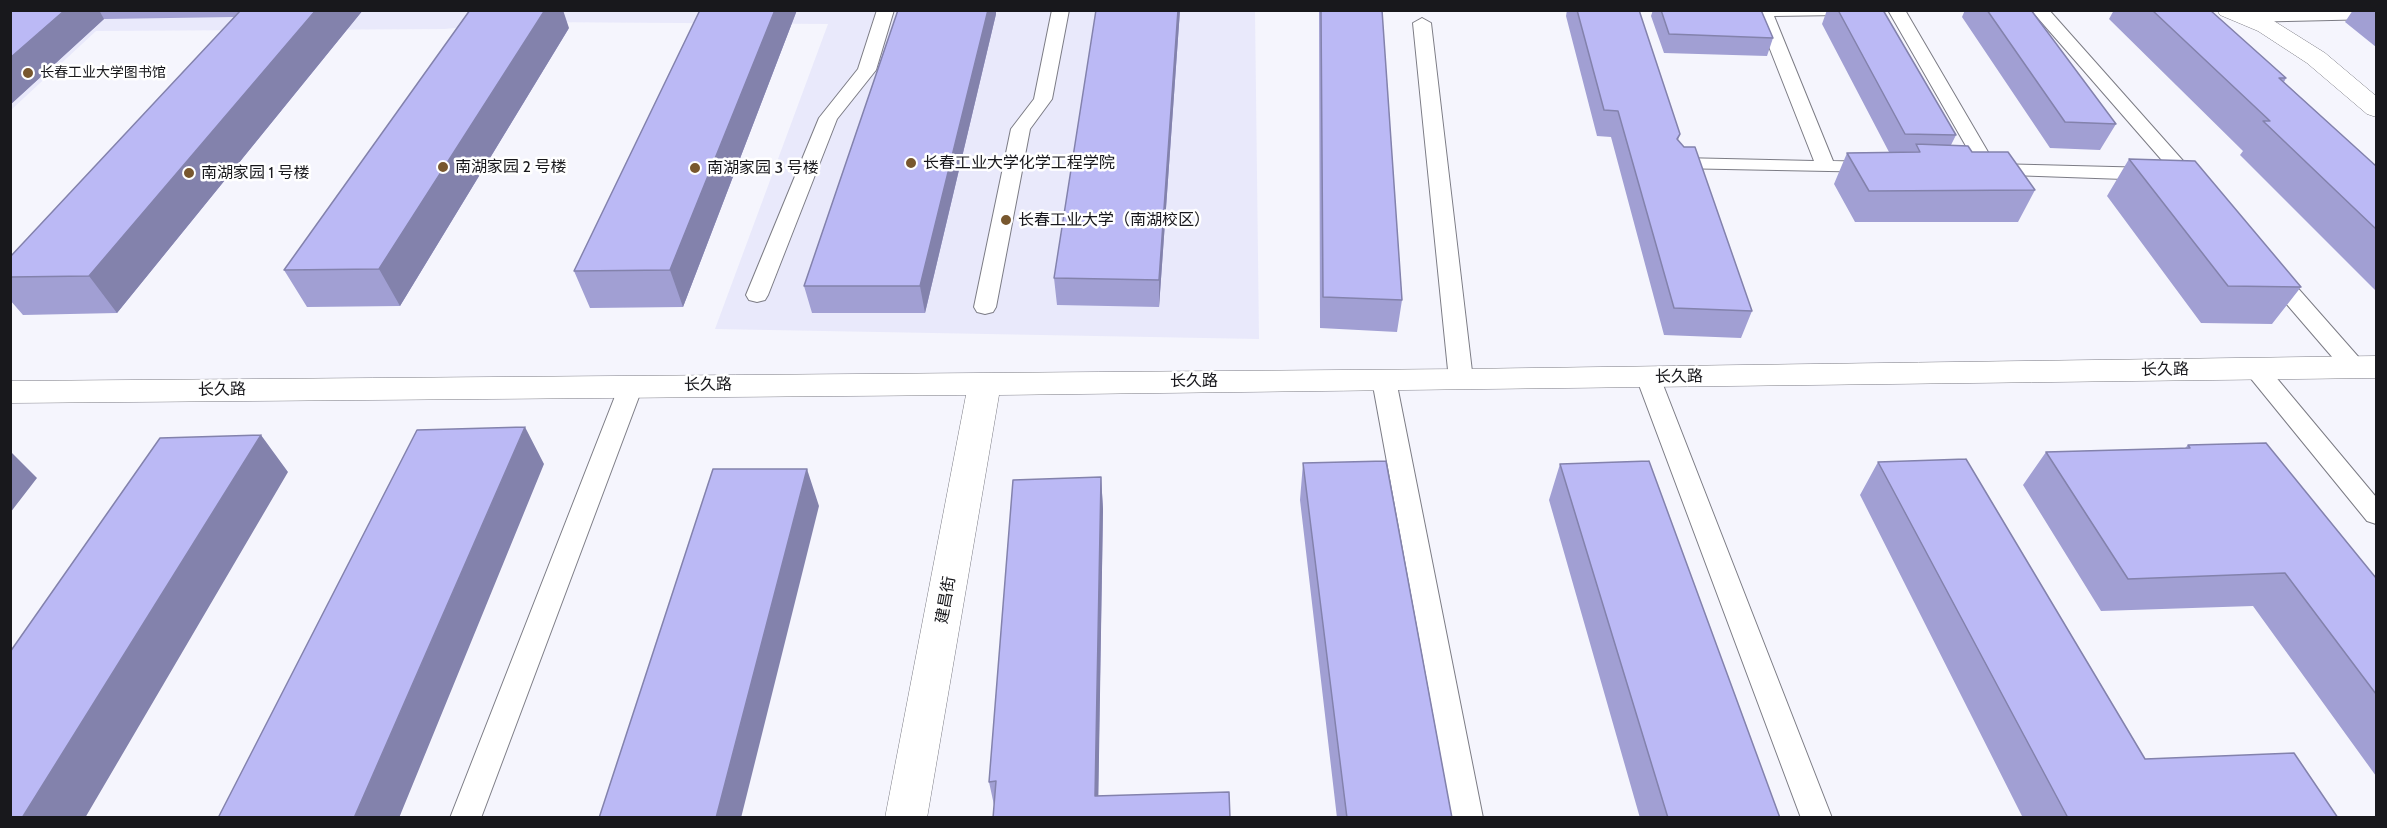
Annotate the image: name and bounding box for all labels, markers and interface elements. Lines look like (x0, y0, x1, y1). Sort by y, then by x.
place label: 长春工业大学图书馆 (40, 65, 166, 81)
marker: 长春工业大学图书馆 (21, 66, 35, 80)
place label: 长春工业大学化学工程学院 (923, 153, 1115, 173)
marker: 长春工业大学化学工程学院 (904, 156, 918, 170)
place label: 南湖家园 2 号楼 (455, 157, 567, 177)
place label: 南湖家园 3 号楼 (707, 158, 819, 178)
marker: 南湖家园 2 号楼 (436, 160, 450, 174)
marker: 南湖家园 3 号楼 (688, 161, 702, 175)
place label: 南湖家园 1 号楼 (201, 163, 309, 183)
marker: 南湖家园 1 号楼 (182, 166, 196, 180)
place label: 长春工业大学（南湖校区） (1018, 210, 1210, 230)
marker: 长春工业大学（南湖校区） (999, 213, 1013, 227)
street label: 长久路 (2141, 360, 2189, 380)
street label: 长久路 (1655, 367, 1703, 387)
street label: 长久路 (1170, 371, 1218, 391)
street label: 长久路 (684, 375, 732, 395)
street label: 长久路 (198, 380, 246, 400)
street label: 建昌街 (932, 575, 960, 625)

